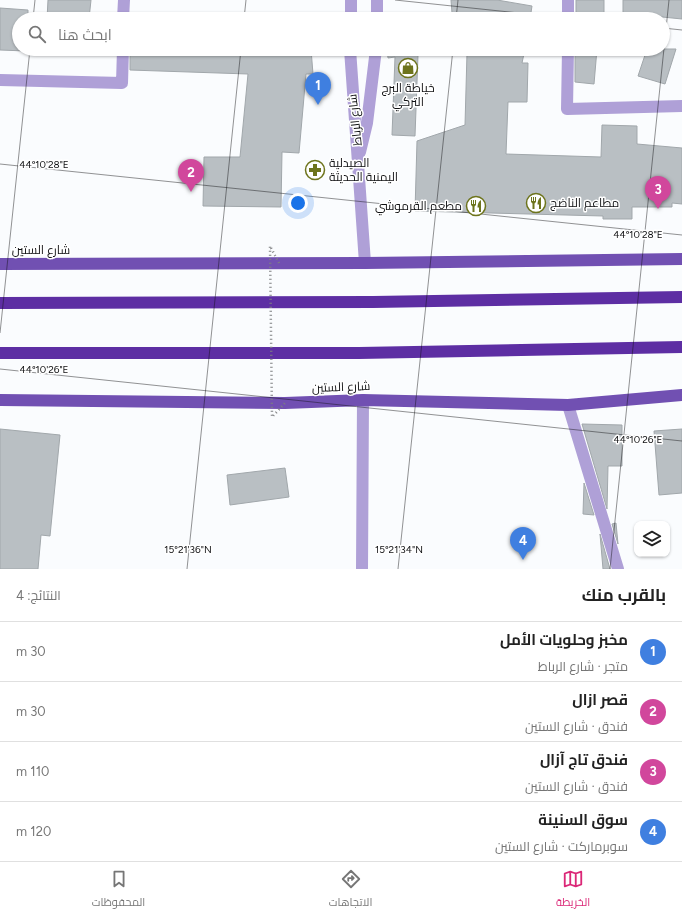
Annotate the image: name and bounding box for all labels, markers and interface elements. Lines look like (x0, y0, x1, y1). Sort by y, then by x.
search box (12, 12, 670, 56)
icon: search (26, 23, 48, 45)
text: ابحث هنا (58, 26, 112, 44)
shop icon: خياطة البرج التركي (397, 57, 419, 79)
pin: 1 (305, 72, 331, 105)
place label: خياطة البرج التركي (381, 81, 435, 112)
street label: شارع الرباط (345, 93, 366, 147)
place label: الصيدلية اليمنية الحديثة (329, 156, 398, 184)
text: 44°10'28"E (19, 158, 69, 171)
pin: 2 (178, 159, 204, 192)
pharmacy icon: الصيدلية اليمنية الحديثة (304, 159, 326, 181)
pin: 3 (645, 176, 671, 209)
restaurant icon: مطاعم الناضج (525, 192, 547, 214)
your location (288, 193, 308, 213)
restaurant icon: مطعم القرموشي (465, 195, 487, 217)
place label: مطاعم الناضج (550, 196, 619, 211)
place label: مطعم القرموشي (375, 199, 462, 216)
text: 44°10'28"E (613, 228, 663, 241)
street label: شارع الستين (12, 243, 70, 258)
text: 44°10'26"E (19, 363, 69, 376)
street label: شارع الستين (312, 379, 371, 396)
text: 44°10'26"E (613, 433, 663, 446)
map controls (634, 521, 670, 557)
button: layers (634, 521, 670, 557)
pin: 4 (510, 527, 536, 560)
text: 15°21'36"N (164, 543, 212, 556)
text: 15°21'34"N (375, 543, 423, 556)
text: بالقرب منك (582, 585, 666, 605)
text: النتائج: 4 (16, 588, 61, 603)
text: مخبز وحلويات الأمل (500, 631, 628, 649)
text: 30 m (16, 644, 46, 659)
text: 1 (650, 644, 656, 659)
text: متجر · شارع الرباط (538, 659, 628, 674)
text: قصر ازال (572, 691, 628, 709)
text: 30 m (16, 704, 46, 719)
text: 2 (649, 704, 657, 719)
text: فندق · شارع الستين (525, 719, 628, 734)
text: فندق تاج آزال (540, 751, 628, 769)
text: 110 m (16, 764, 49, 779)
text: 3 (649, 764, 657, 779)
text: فندق · شارع الستين (525, 779, 628, 794)
text: سوق السنينة (538, 811, 628, 829)
text: 120 m (16, 824, 51, 839)
text: 4 (649, 824, 657, 839)
text: سوبرماركت · شارع الستين (495, 839, 628, 854)
tab: المحفوظات (92, 868, 145, 912)
tab: الاتجاهات (329, 868, 372, 912)
tab: الخريطة (556, 868, 590, 912)

